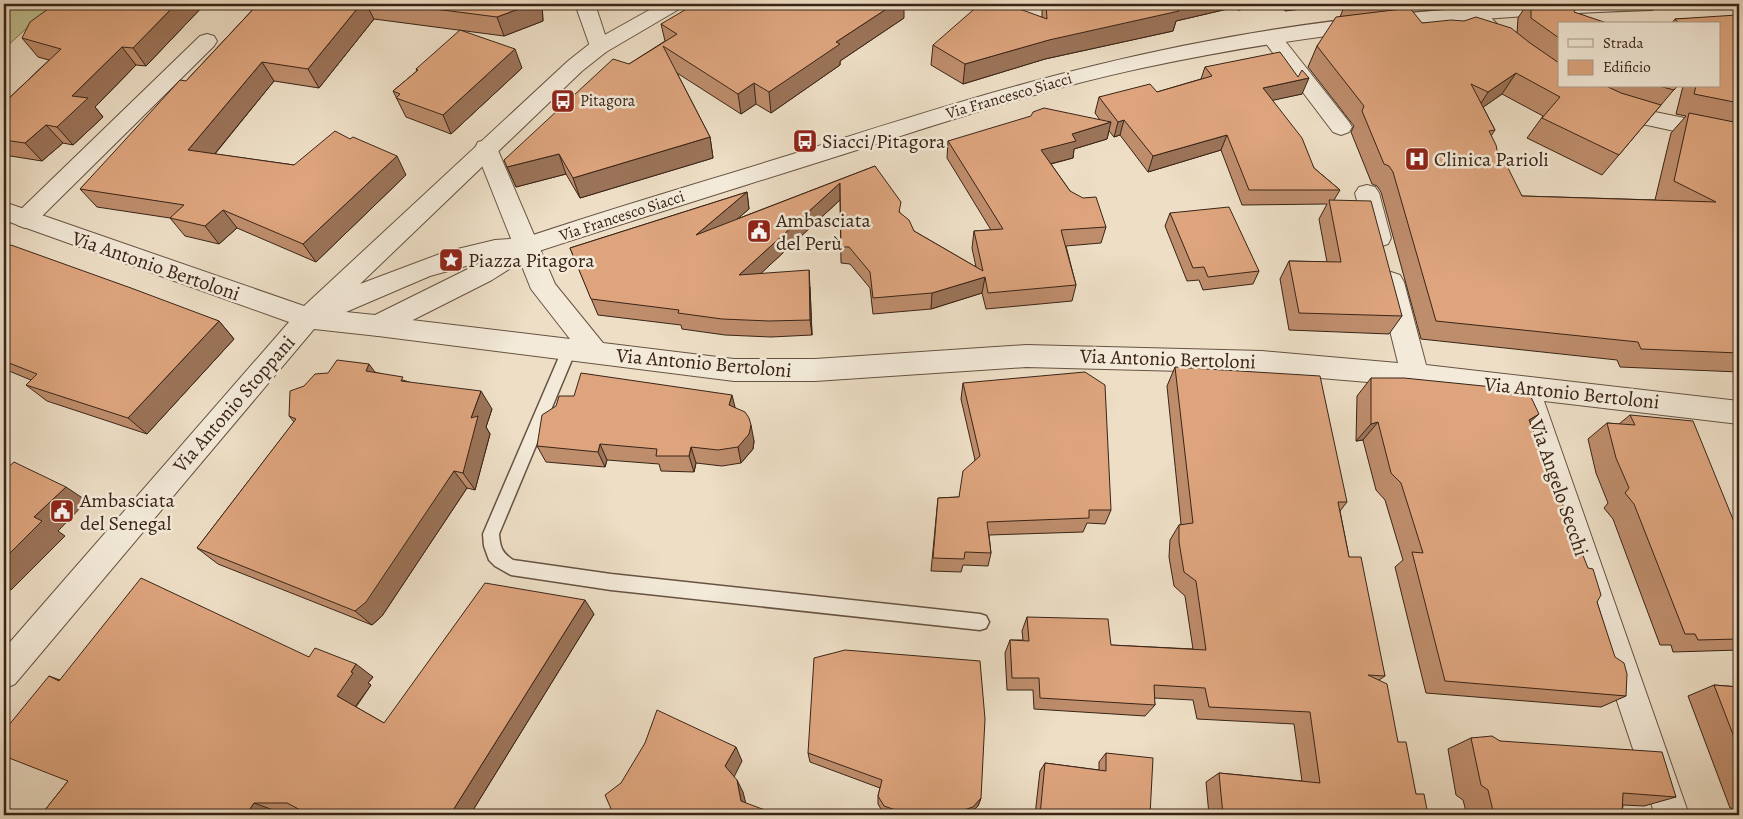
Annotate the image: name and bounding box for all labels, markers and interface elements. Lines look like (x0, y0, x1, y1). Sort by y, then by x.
legend (1558, 22, 1720, 88)
text: Strada (1603, 33, 1644, 53)
text: Edificio (1603, 57, 1651, 77)
street label: Via Francesco Siacci (942, 67, 1075, 125)
bus stop icon: Pitagora (550, 88, 576, 114)
place label: Pitagora (580, 90, 636, 112)
bus stop icon: Siacci/Pitagora (792, 128, 818, 154)
place label: Siacci/Pitagora (822, 128, 946, 155)
hospital icon: Clinica Parioli (1404, 146, 1430, 172)
place label: Clinica Parioli (1434, 146, 1549, 173)
street label: Via Francesco Siacci (556, 185, 687, 247)
place label: Ambasciata del Perù (775, 207, 871, 257)
public building icon: Ambasciata del Perù (746, 218, 772, 244)
street label: Via Antonio Bertoloni (67, 224, 244, 307)
place icon: Piazza Pitagora (438, 247, 464, 273)
place label: Piazza Pitagora (468, 247, 595, 274)
street label: Via Antonio Stoppani (166, 330, 301, 479)
street label: Via Antonio Bertoloni (614, 342, 793, 384)
street label: Via Antonio Bertoloni (1079, 342, 1256, 376)
street label: Via Antonio Bertoloni (1482, 370, 1661, 416)
street label: Via Angelo Secchi (1523, 415, 1595, 560)
place label: Ambasciata del Senegal (79, 487, 175, 537)
public building icon: Ambasciata del Senegal (49, 498, 75, 524)

